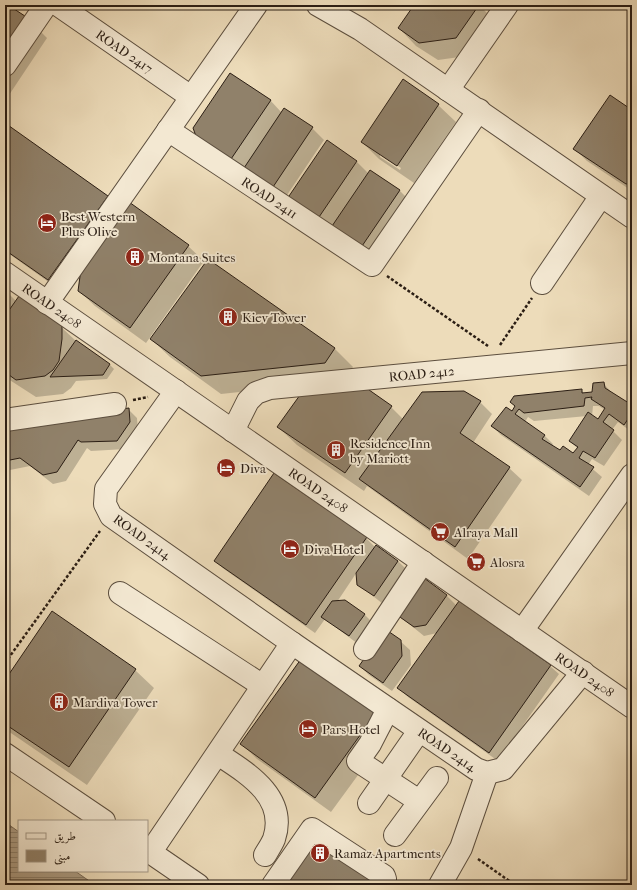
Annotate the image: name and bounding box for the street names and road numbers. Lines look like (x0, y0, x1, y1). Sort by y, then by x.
street label: ROAD 2417 (93, 26, 156, 76)
street label: ROAD 2411 (239, 173, 301, 221)
street label: ROAD 2408 (19, 280, 84, 331)
street label: ROAD 2412 (388, 363, 455, 384)
street label: ROAD 2408 (286, 464, 351, 515)
street label: ROAD 2414 (111, 511, 174, 563)
street label: ROAD 2408 (552, 649, 617, 700)
street label: ROAD 2414 (415, 724, 479, 775)

